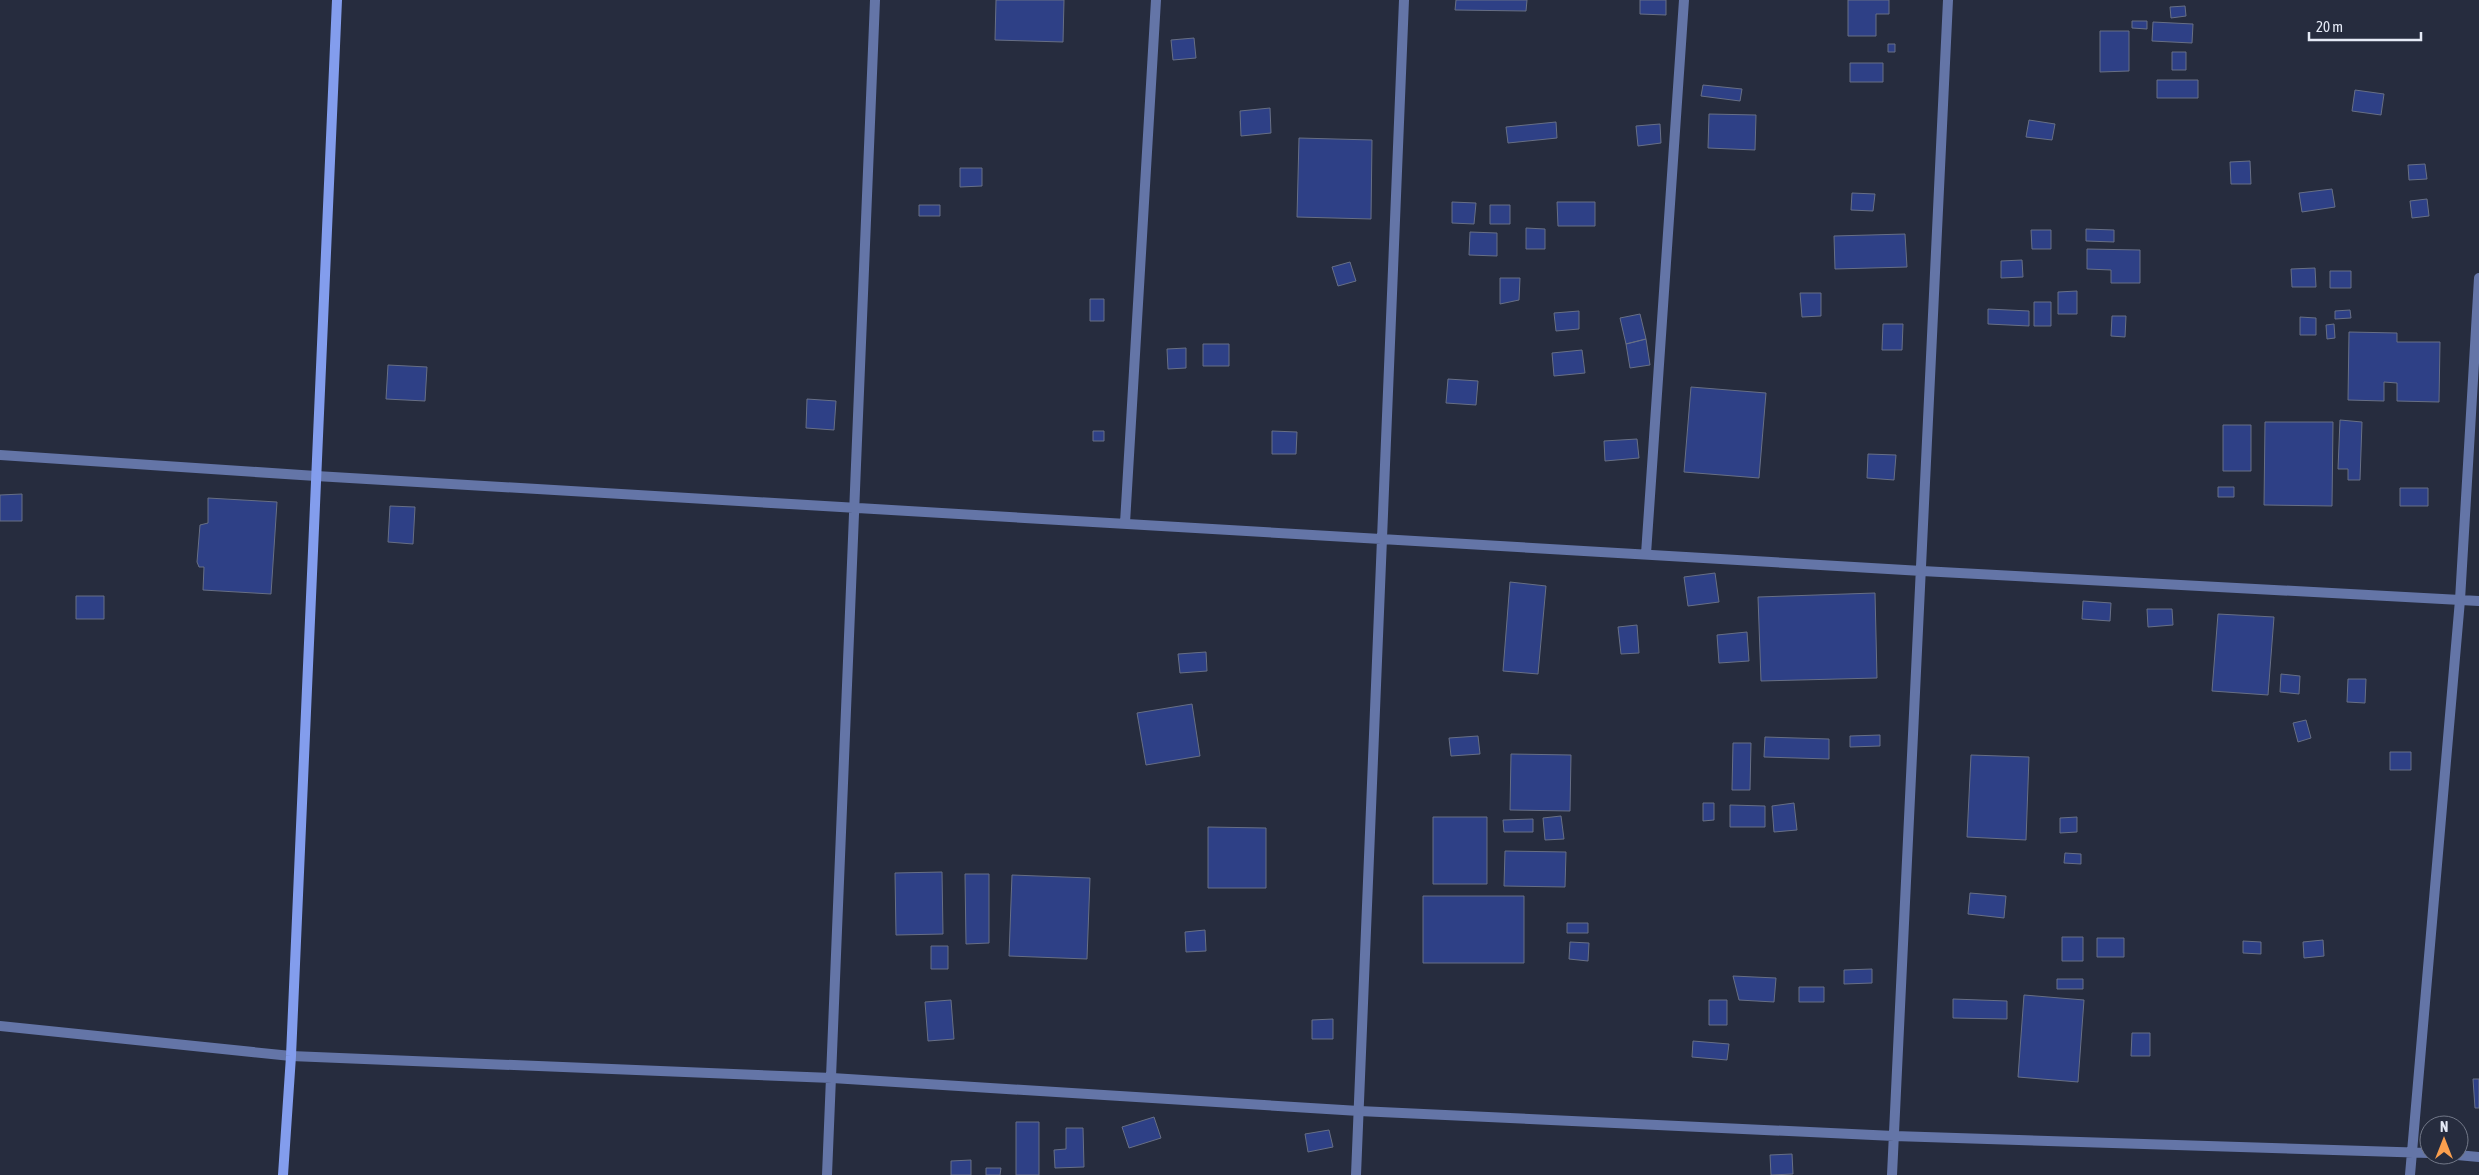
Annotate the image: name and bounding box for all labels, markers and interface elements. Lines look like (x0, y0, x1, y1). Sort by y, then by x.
scale bar (2309, 10, 2422, 42)
text: 20 m (2316, 18, 2343, 35)
north arrow (2419, 1115, 2469, 1165)
text: N (2440, 1119, 2448, 1135)

